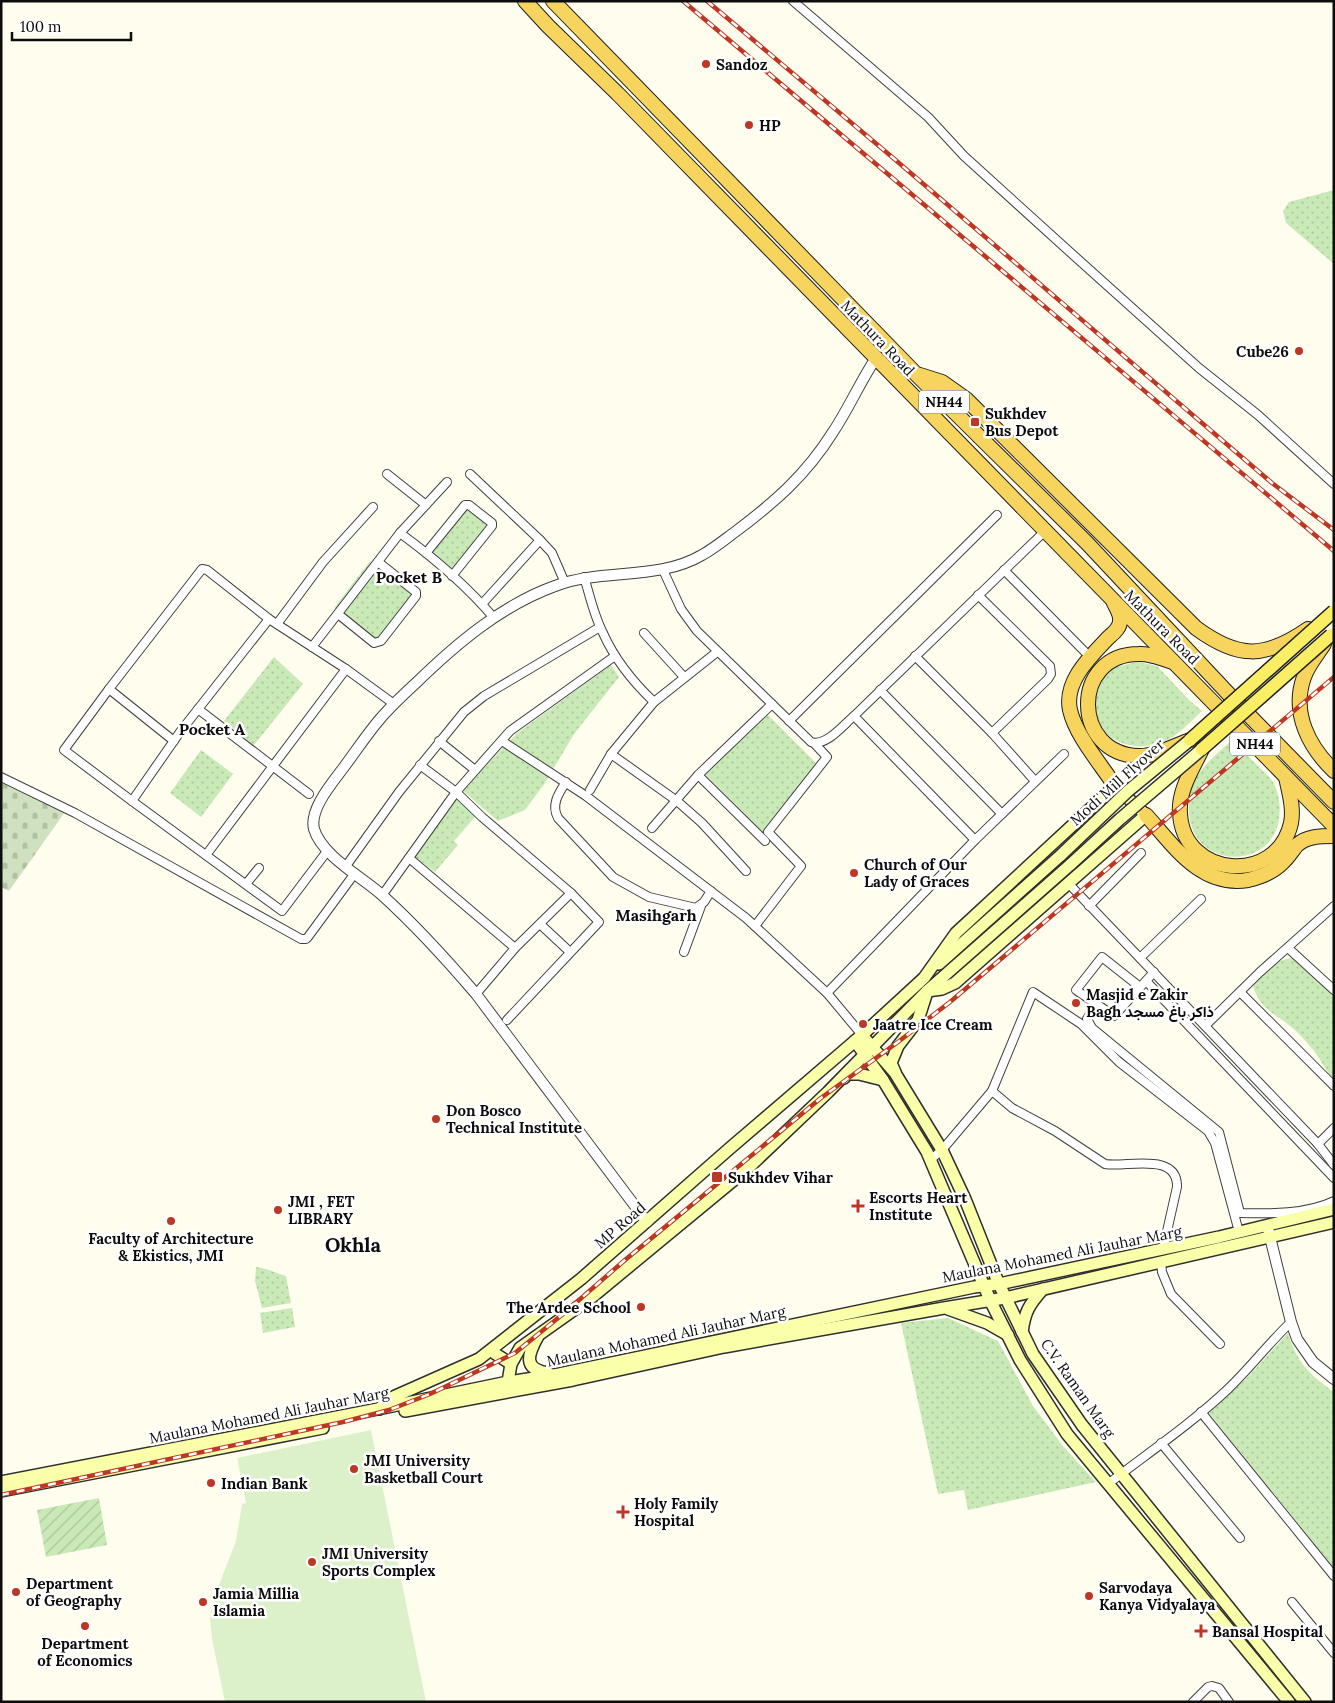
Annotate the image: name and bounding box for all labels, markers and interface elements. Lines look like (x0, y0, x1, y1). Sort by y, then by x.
scale bar (12, 10, 131, 42)
text: 100 m (20, 17, 61, 36)
place label: Sandoz (716, 55, 768, 74)
marker: Sandoz (700, 58, 712, 70)
place label: HP (759, 116, 781, 135)
marker: HP (743, 119, 755, 131)
street label: Mathura Road (837, 296, 919, 380)
place label: Cube26 (1236, 342, 1289, 361)
marker: Cube26 (1293, 345, 1305, 357)
road number: NH44 (919, 391, 969, 414)
place label: Sukhdev Bus Depot (985, 404, 1059, 440)
marker: Sukhdev Bus Depot (969, 416, 981, 428)
district label: Pocket B (376, 567, 443, 587)
street label: Mathura Road (1121, 586, 1203, 668)
district label: Pocket A (179, 719, 246, 739)
road number: NH44 (1230, 732, 1280, 756)
street label: Modi Mill Flyover (1066, 734, 1168, 829)
place label: Church of Our Lady of Graces (864, 855, 969, 891)
marker: Church of Our Lady of Graces (848, 867, 860, 879)
district label: Masihgarh (615, 905, 697, 925)
place label: Masjid e Zakir Bagh ذاکر باغ مسجد (1086, 985, 1214, 1022)
marker: Masjid e Zakir Bagh ذاکر باغ مسجد (1070, 997, 1082, 1009)
place label: Jaatre Ice Cream (873, 1015, 993, 1034)
marker: Jaatre Ice Cream (857, 1018, 869, 1030)
place label: Don Bosco Technical Institute (446, 1101, 582, 1137)
marker: Don Bosco Technical Institute (430, 1113, 442, 1125)
place label: Sukhdev Vihar (728, 1168, 834, 1187)
marker: Sukhdev Vihar (710, 1170, 724, 1184)
place label: Escorts Heart Institute (869, 1188, 968, 1224)
place label: JMI , FET LIBRARY (288, 1192, 355, 1228)
street label: MP Road (591, 1198, 650, 1252)
marker: Escorts Heart Institute (851, 1199, 865, 1213)
marker: JMI , FET LIBRARY (272, 1204, 284, 1216)
marker: Faculty of Architecture & Ekistics, JMI (165, 1215, 177, 1227)
street label: Maulana Mohamed Ali Jauhar Marg (941, 1221, 1184, 1287)
place label: Faculty of Architecture & Ekistics, JMI (88, 1229, 254, 1265)
district label: Okhla (325, 1232, 382, 1257)
place label: The Ardee School (506, 1298, 631, 1317)
street label: Maulana Mohamed Ali Jauhar Marg (545, 1301, 788, 1371)
marker: The Ardee School (635, 1301, 647, 1313)
street label: C.V. Raman Marg (1037, 1335, 1120, 1442)
street label: Maulana Mohamed Ali Jauhar Marg (148, 1382, 391, 1448)
place label: JMI University Basketball Court (364, 1451, 484, 1487)
marker: JMI University Basketball Court (348, 1463, 360, 1475)
place label: Indian Bank (221, 1474, 308, 1493)
marker: Indian Bank (205, 1477, 217, 1489)
place label: Holy Family Hospital (634, 1494, 719, 1530)
marker: Holy Family Hospital (616, 1505, 630, 1519)
place label: JMI University Sports Complex (322, 1544, 435, 1580)
marker: JMI University Sports Complex (306, 1556, 318, 1568)
place label: Department of Geography (26, 1574, 122, 1610)
place label: Sarvodaya Kanya Vidyalaya (1099, 1578, 1215, 1614)
place label: Jamia Millia Islamia (213, 1584, 299, 1620)
marker: Department of Geography (10, 1586, 22, 1598)
marker: Sarvodaya Kanya Vidyalaya (1083, 1590, 1095, 1602)
marker: Jamia Millia Islamia (197, 1596, 209, 1608)
marker: Department of Economics (79, 1620, 91, 1632)
place label: Bansal Hospital (1212, 1622, 1324, 1641)
marker: Bansal Hospital (1194, 1624, 1208, 1638)
place label: Department of Economics (37, 1634, 133, 1670)

